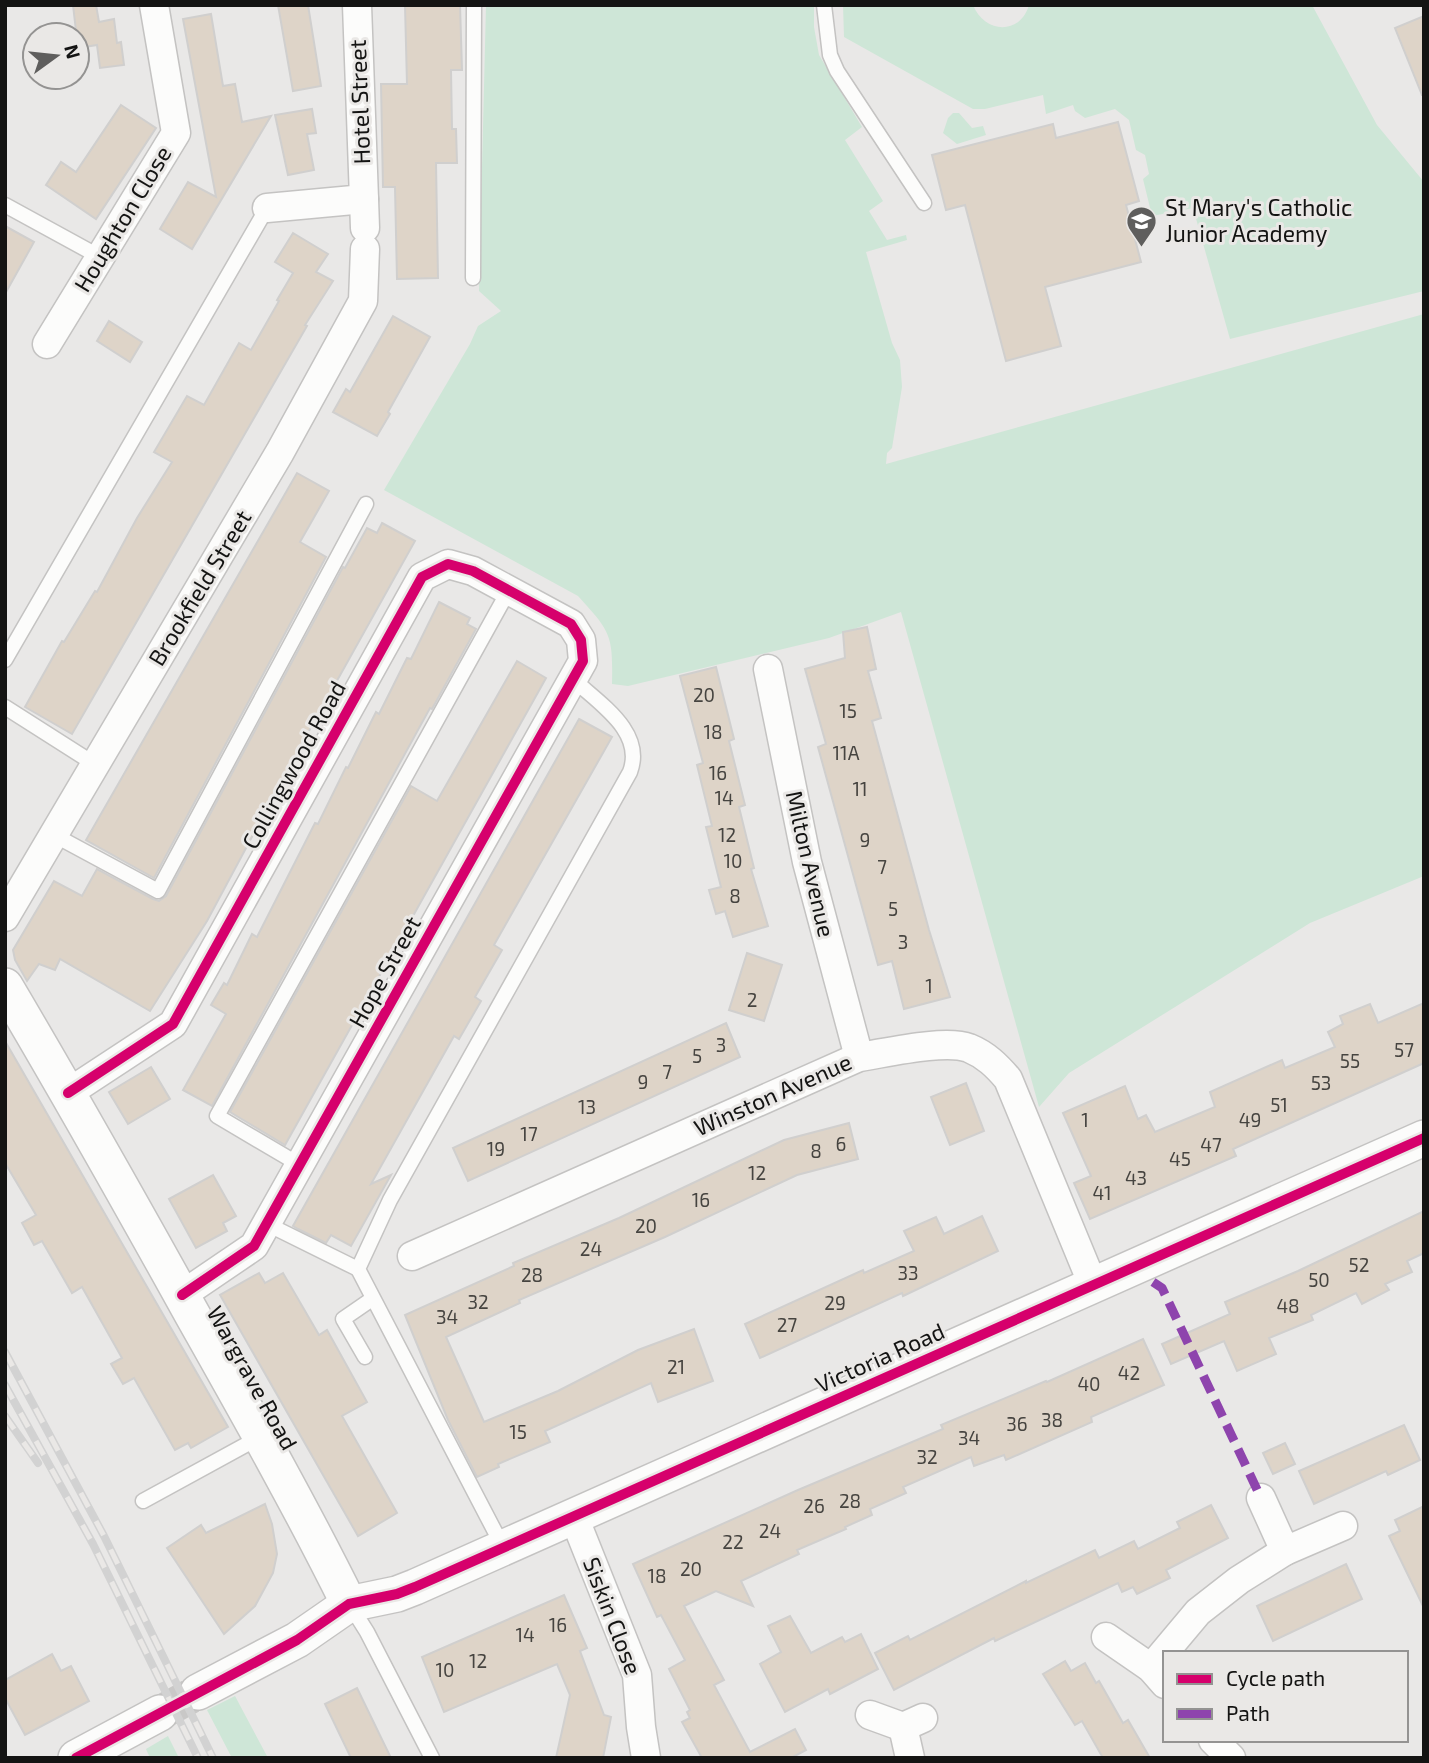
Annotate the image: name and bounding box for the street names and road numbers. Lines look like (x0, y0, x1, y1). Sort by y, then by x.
street label: Hotel Street (343, 39, 375, 165)
street label: Houghton Close (68, 141, 177, 296)
street label: Brookfield Street (142, 504, 257, 670)
street label: Collingwood Road (235, 675, 351, 854)
street label: Milton Avenue (781, 788, 841, 940)
street label: Hope Street (342, 911, 426, 1032)
street label: Winston Avenue (690, 1047, 856, 1141)
street label: Wargrave Road (202, 1301, 304, 1454)
street label: Victoria Road (811, 1316, 949, 1398)
street label: Siskin Close (578, 1553, 648, 1678)

